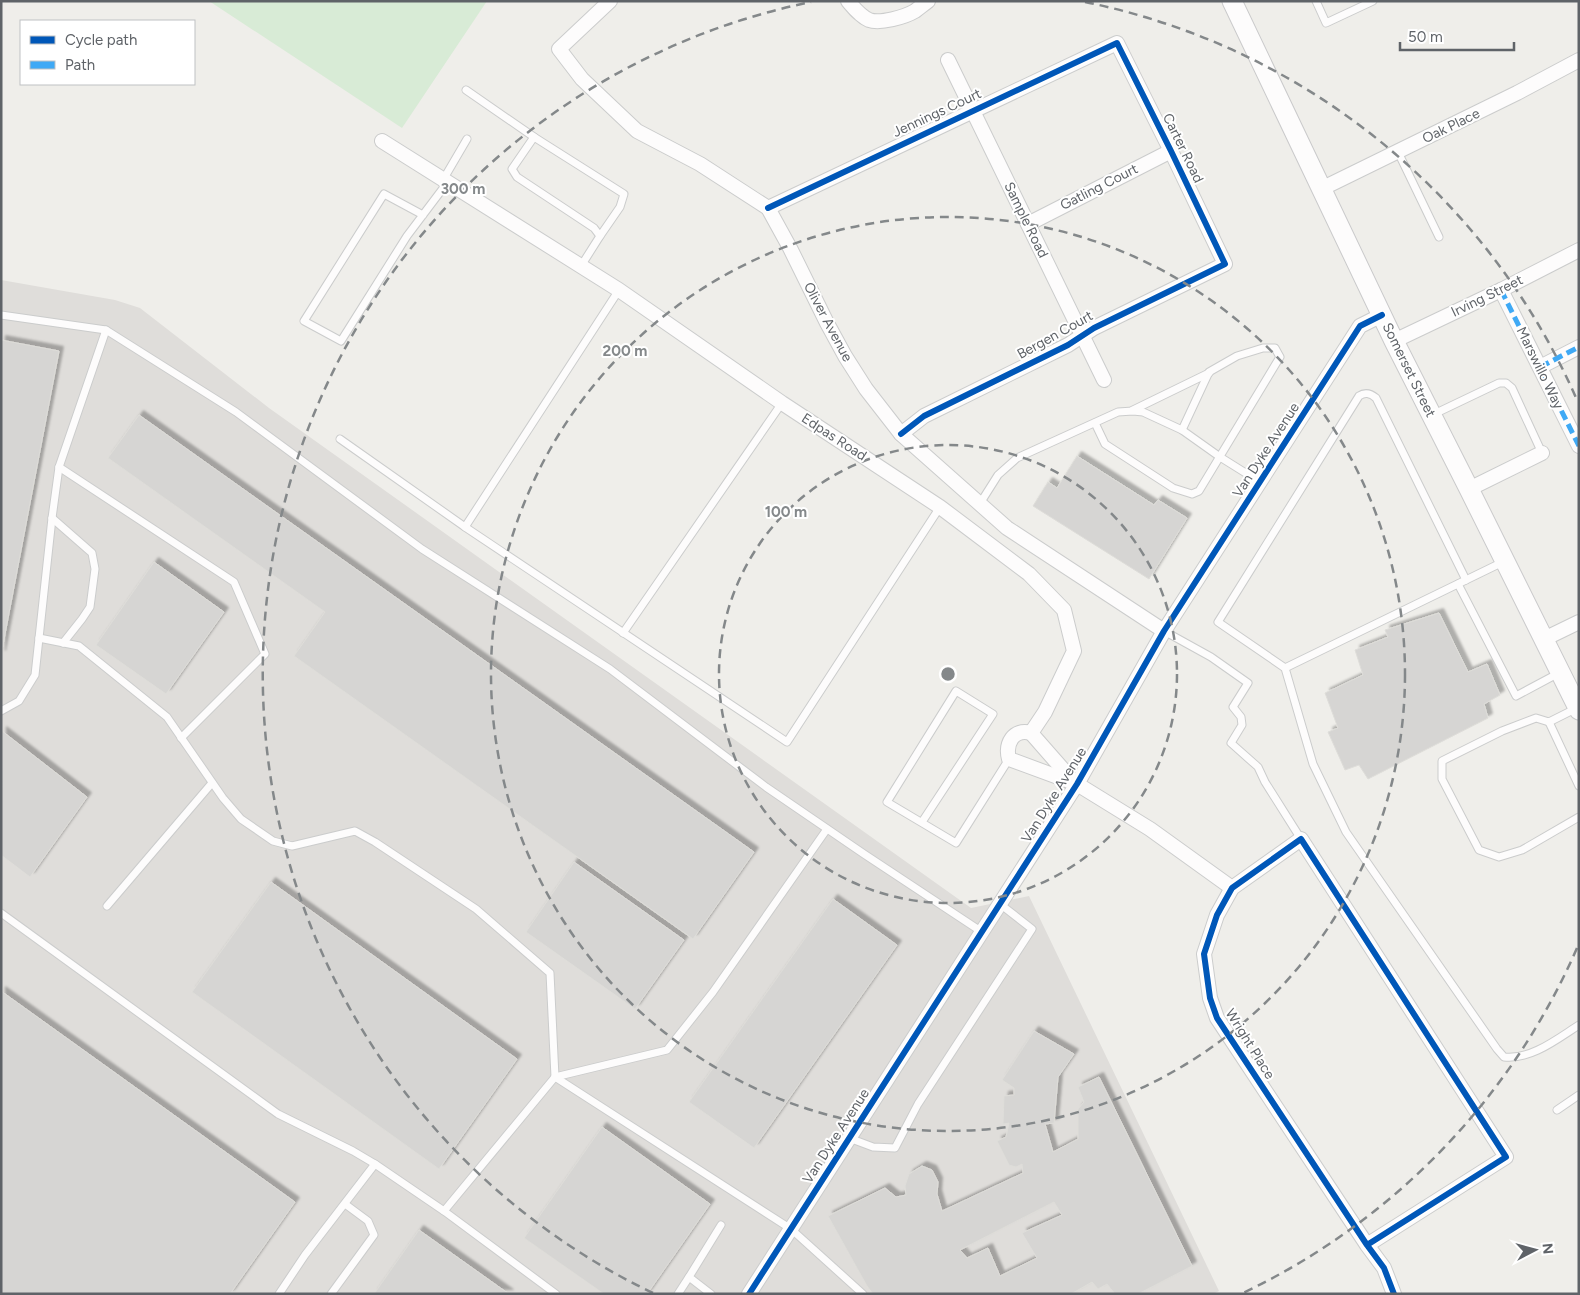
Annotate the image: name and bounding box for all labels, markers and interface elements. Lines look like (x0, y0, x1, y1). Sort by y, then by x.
legend (20, 20, 195, 85)
scale bar (1400, 20, 1514, 52)
text: 50 m (1408, 28, 1443, 46)
text: Cycle path (65, 31, 137, 49)
text: Path (65, 56, 95, 74)
street label: Jennings Court (890, 85, 984, 141)
street label: Oak Place (1420, 105, 1483, 147)
street label: Carter Road (1159, 110, 1207, 186)
street label: Gatling Court (1057, 160, 1141, 214)
street label: Sample Road (1000, 179, 1052, 261)
text: 300 m (441, 180, 485, 198)
street label: Irving Street (1448, 271, 1526, 321)
street label: Oliver Avenue (800, 279, 856, 365)
street label: Bergen Court (1014, 307, 1096, 363)
street label: Somerset Street (1379, 320, 1439, 420)
street label: Marswillo Way (1513, 324, 1568, 413)
text: 200 m (603, 342, 647, 360)
street label: Van Dyke Avenue (1229, 399, 1303, 501)
street label: Edpas Road (798, 410, 870, 464)
text: 100 m (765, 503, 807, 521)
centre of rings (939, 665, 957, 683)
street label: Van Dyke Avenue (1018, 744, 1090, 846)
street label: Wright Place (1222, 1006, 1279, 1083)
street label: Van Dyke Avenue (799, 1085, 873, 1187)
north arrow (1510, 1225, 1560, 1275)
text: N (1538, 1242, 1556, 1255)

